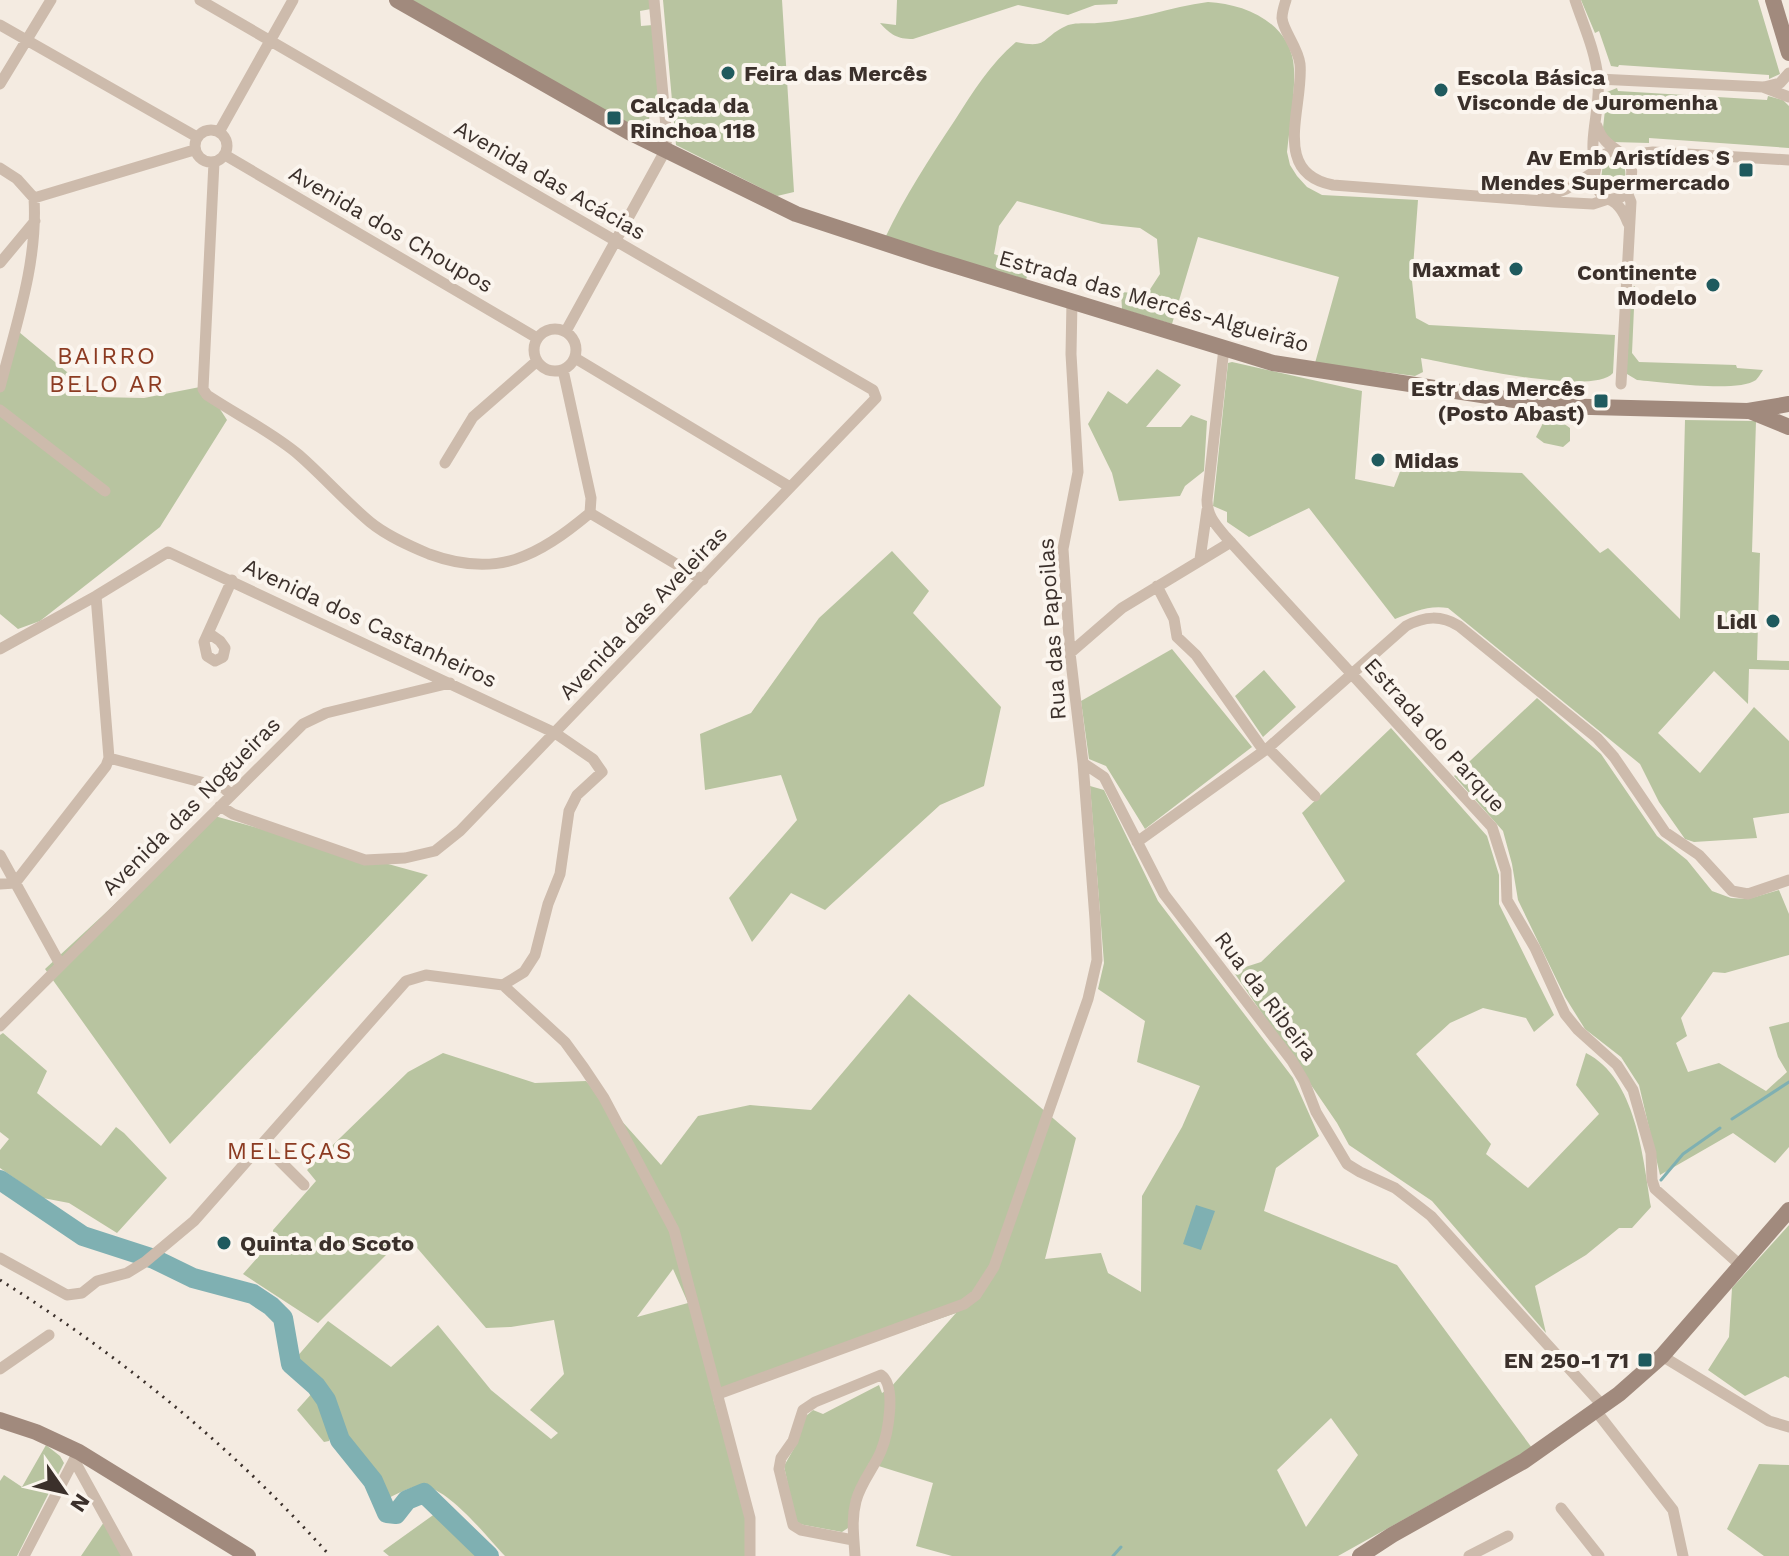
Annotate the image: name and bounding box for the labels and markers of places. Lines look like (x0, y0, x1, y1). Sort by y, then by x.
place label: Feira das Mercês (744, 61, 927, 86)
marker: Feira das Mercês (719, 64, 737, 82)
place label: Escola Básica Visconde de Juromenha (1457, 65, 1718, 115)
marker: Escola Básica Visconde de Juromenha (1432, 81, 1450, 99)
place label: Calçada da Rinchoa 118 (630, 93, 756, 143)
marker: Calçada da Rinchoa 118 (605, 109, 623, 127)
place label: Av Emb Aristídes S Mendes Supermercado (1481, 145, 1730, 195)
marker: Av Emb Aristídes S Mendes Supermercado (1737, 161, 1755, 179)
place label: Maxmat (1412, 257, 1500, 282)
marker: Maxmat (1507, 260, 1525, 278)
place label: Continente Modelo (1577, 260, 1697, 310)
marker: Continente Modelo (1704, 276, 1722, 294)
place label: Estr das Mercês (Posto Abast) (1411, 376, 1585, 426)
marker: Estr das Mercês (Posto Abast) (1592, 392, 1610, 410)
place label: Midas (1394, 448, 1459, 473)
marker: Midas (1369, 451, 1387, 469)
place label: Lidl (1716, 609, 1758, 634)
marker: Lidl (1764, 612, 1782, 630)
place label: Quinta do Scoto (240, 1231, 414, 1256)
marker: Quinta do Scoto (215, 1234, 233, 1252)
place label: EN 250-1 71 (1504, 1348, 1629, 1373)
marker: EN 250-1 71 (1636, 1351, 1654, 1369)

